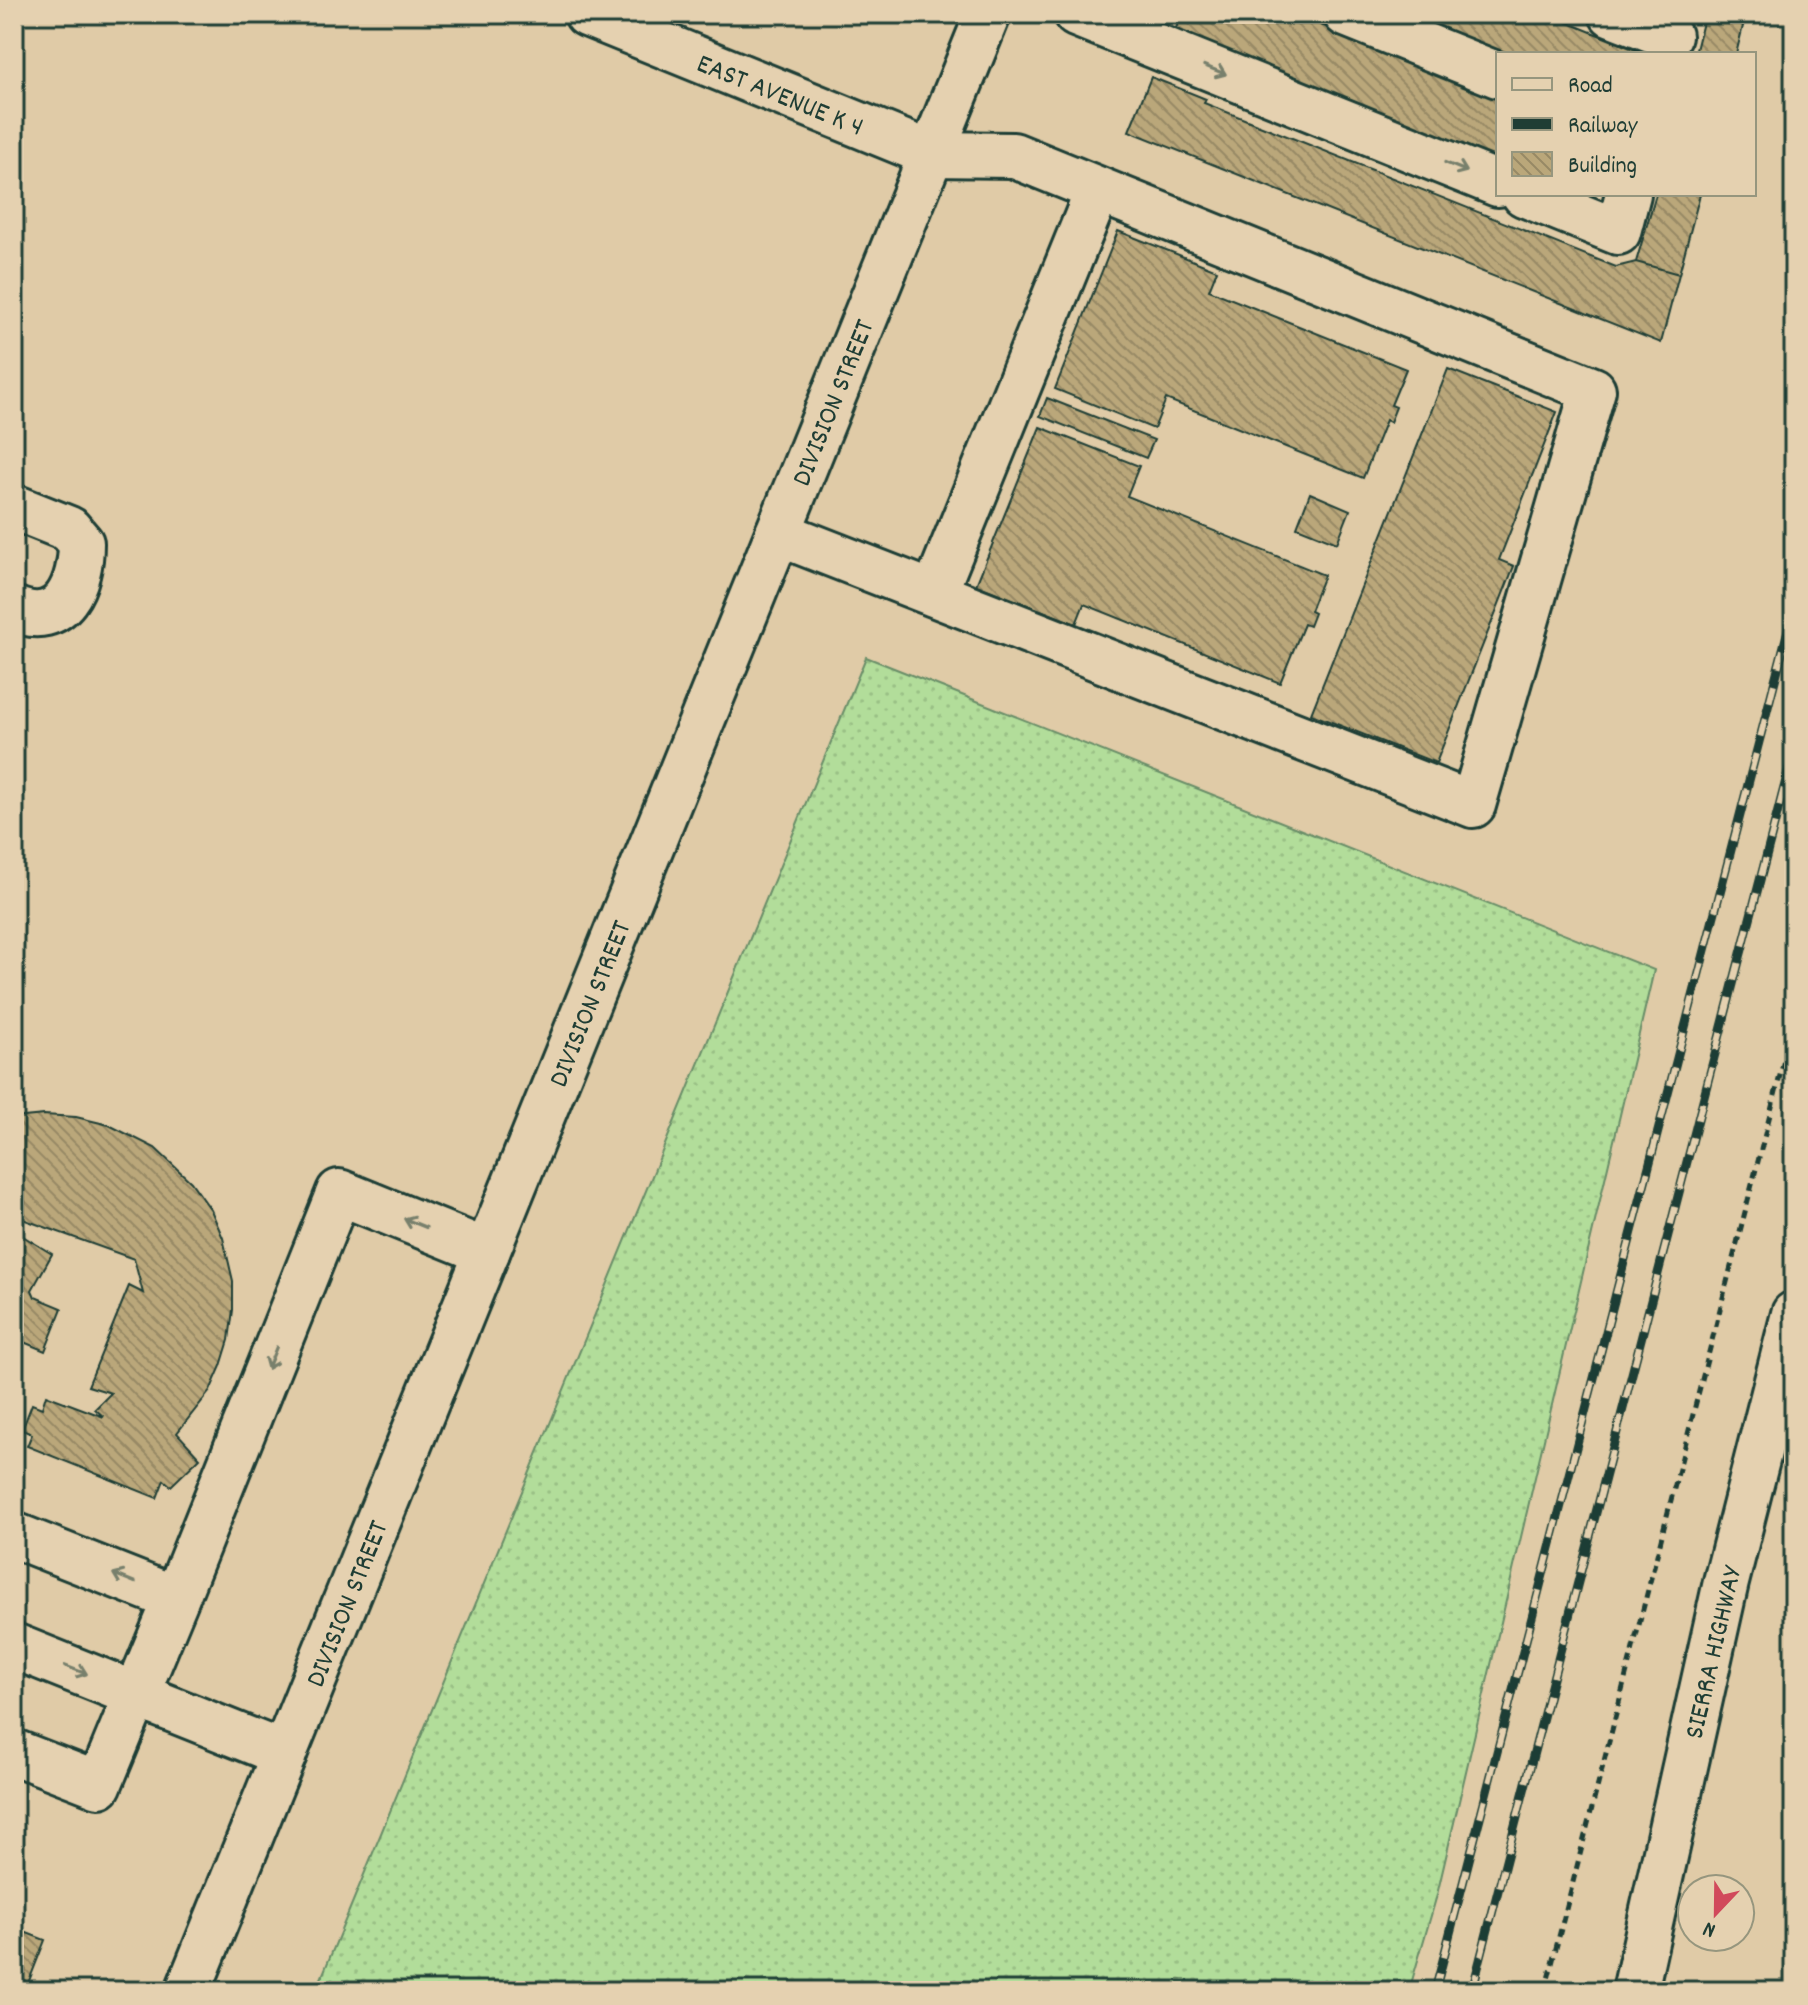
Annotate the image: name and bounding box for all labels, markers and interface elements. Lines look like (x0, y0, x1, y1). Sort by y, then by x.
street label: EAST AVENUE K 4 (690, 46, 869, 149)
legend (1496, 52, 1756, 196)
one-way arrow (1202, 64, 1227, 78)
text: Road (1568, 70, 1613, 104)
text: Railway (1568, 110, 1639, 144)
text: Building (1568, 150, 1637, 184)
one-way arrow (1443, 161, 1468, 175)
street label: DIVISION STREET (784, 315, 887, 493)
street label: DIVISION STREET (541, 916, 644, 1094)
one-way arrow (403, 1215, 428, 1229)
one-way arrow (264, 1345, 279, 1370)
street label: DIVISION STREET (298, 1516, 401, 1694)
street label: SIERRA HIGHWAY (1677, 1562, 1755, 1743)
one-way arrow (112, 1570, 137, 1585)
one-way arrow (63, 1664, 88, 1678)
north arrow (1676, 1873, 1756, 1953)
text: N (1699, 1912, 1721, 1945)

